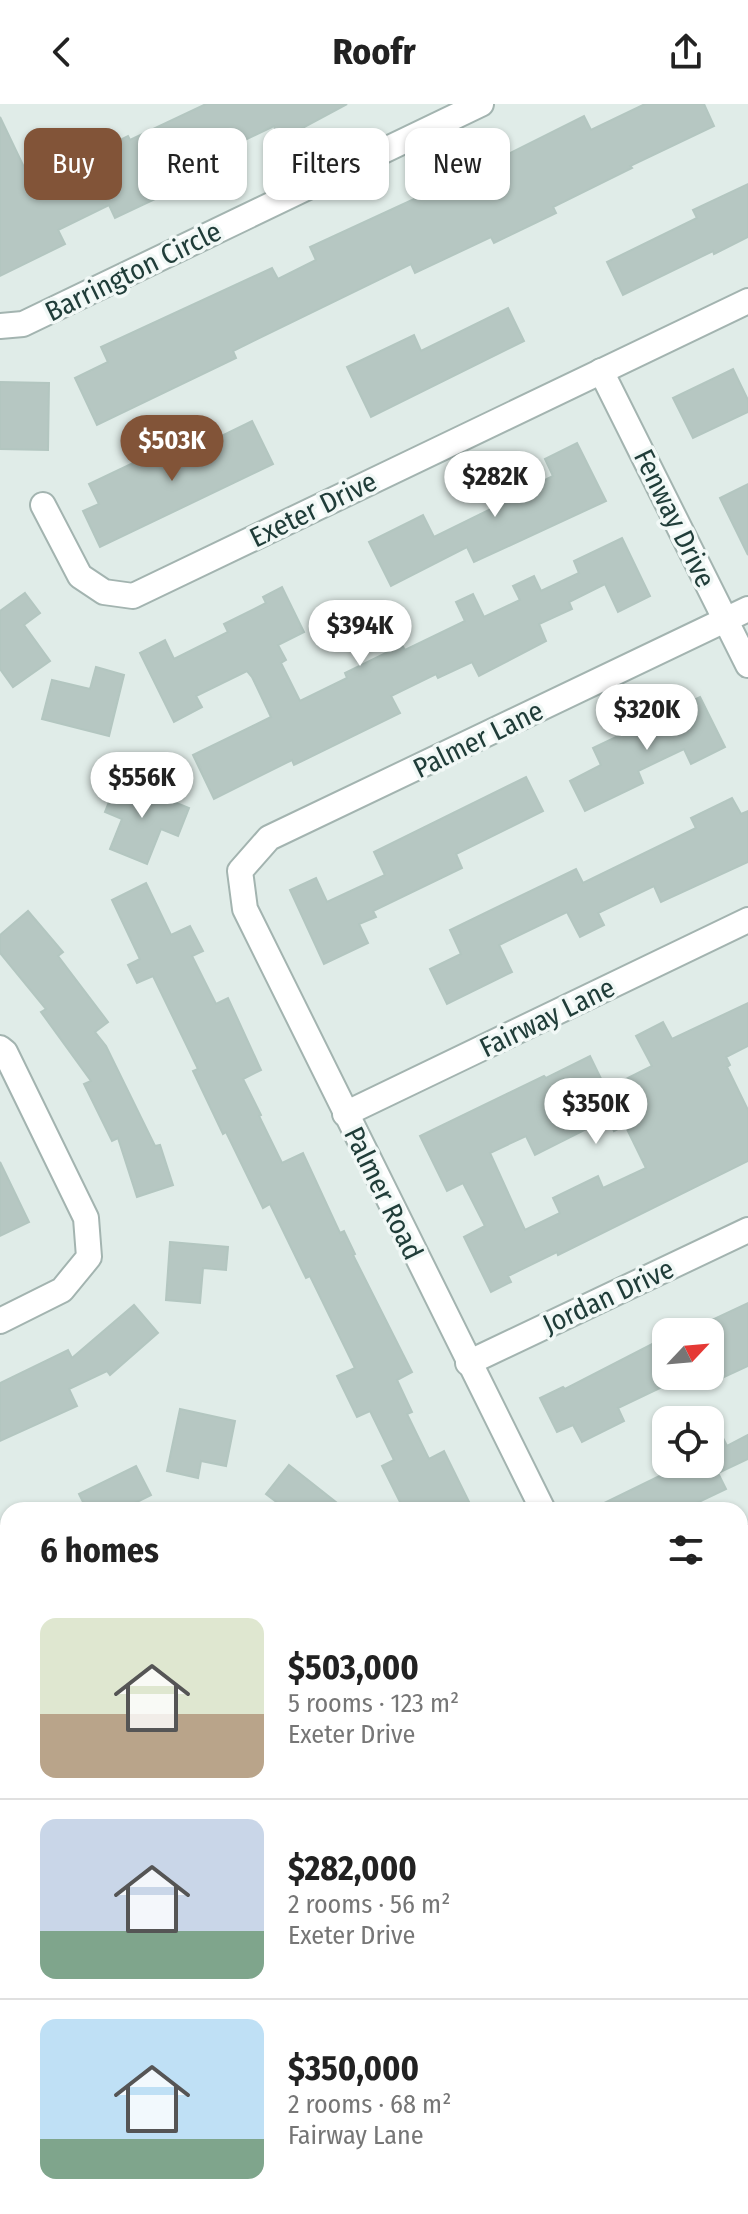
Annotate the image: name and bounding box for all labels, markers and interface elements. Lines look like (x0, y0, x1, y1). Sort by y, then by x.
icon: back (40, 30, 84, 74)
text: Roofr (332, 30, 416, 74)
icon: share (664, 30, 708, 74)
chip: Buy (24, 128, 122, 200)
chip: Rent (138, 128, 247, 200)
chip: Filters (263, 128, 389, 200)
chip: New (405, 128, 510, 200)
street label: Barrington Circle (40, 215, 227, 328)
pin: $503K (116, 415, 228, 483)
text: $503K (138, 425, 206, 456)
street label: Fenway Drive (627, 444, 722, 593)
pin: $282K (439, 451, 551, 519)
text: $282K (462, 461, 528, 492)
street label: Exeter Drive (244, 465, 382, 554)
pin: $394K (304, 600, 416, 668)
text: $394K (327, 610, 393, 641)
pin: $320K (591, 684, 703, 752)
street label: Palmer Lane (408, 694, 548, 785)
text: $320K (614, 694, 680, 725)
pin: $556K (86, 752, 198, 820)
text: $556K (108, 762, 176, 793)
street label: Fairway Lane (474, 971, 620, 1064)
pin: $350K (540, 1078, 652, 1146)
text: $350K (562, 1088, 630, 1119)
street label: Palmer Road (337, 1121, 430, 1265)
street label: Jordan Drive (537, 1252, 679, 1341)
north arrow (652, 1318, 724, 1390)
map controls (652, 1318, 724, 1478)
button: locate (652, 1406, 724, 1478)
icon: filters (664, 1528, 708, 1572)
text: 6 homes (40, 1530, 159, 1571)
text: $503,000 (288, 1647, 419, 1688)
icon: home (104, 1650, 200, 1746)
text: 5 rooms · 123 m² (288, 1688, 459, 1719)
text: Exeter Drive (288, 1719, 415, 1750)
text: $282,000 (288, 1848, 417, 1889)
icon: home (104, 1851, 200, 1947)
text: 2 rooms · 56 m² (288, 1889, 450, 1920)
text: Exeter Drive (288, 1920, 415, 1951)
text: $350,000 (288, 2048, 419, 2089)
icon: home (104, 2051, 200, 2147)
text: 2 rooms · 68 m² (288, 2089, 451, 2120)
text: Fairway Lane (288, 2120, 424, 2151)

